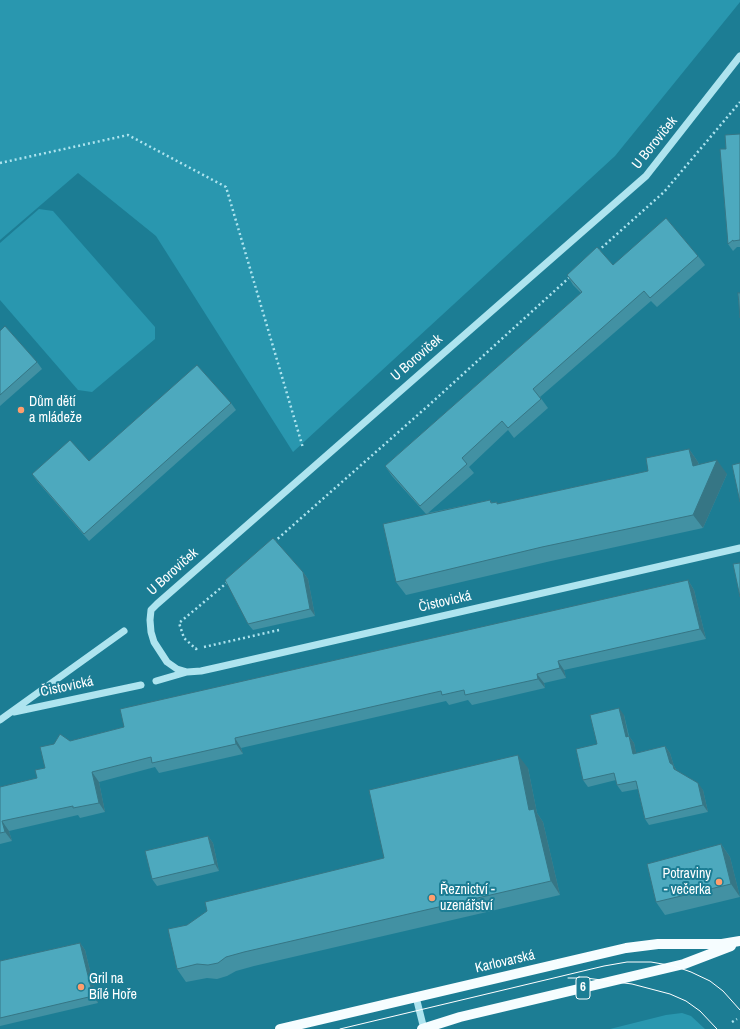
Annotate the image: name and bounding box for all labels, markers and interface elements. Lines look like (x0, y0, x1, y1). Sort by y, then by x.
street label: U Boroviček (629, 113, 681, 173)
street label: U Boroviček (388, 331, 446, 385)
place label: Dům dětí a mládeže (29, 394, 82, 426)
marker: Dům dětí a mládeže (16, 405, 26, 415)
street label: U Boroviček (144, 545, 202, 599)
street label: Čistovická (417, 588, 473, 616)
street label: Čistovická (39, 673, 95, 701)
place label: Potraviny - večerka (663, 866, 711, 898)
marker: Potraviny - večerka (714, 877, 724, 887)
place label: Řeznictví - uzenářství (440, 882, 495, 914)
marker: Řeznictví - uzenářství (427, 893, 437, 903)
street label: Karlovarská (474, 947, 536, 977)
place label: Gril na Bílé Hoře (89, 971, 137, 1004)
road number: 6 (576, 977, 590, 999)
marker: Gril na Bílé Hoře (76, 982, 86, 992)

